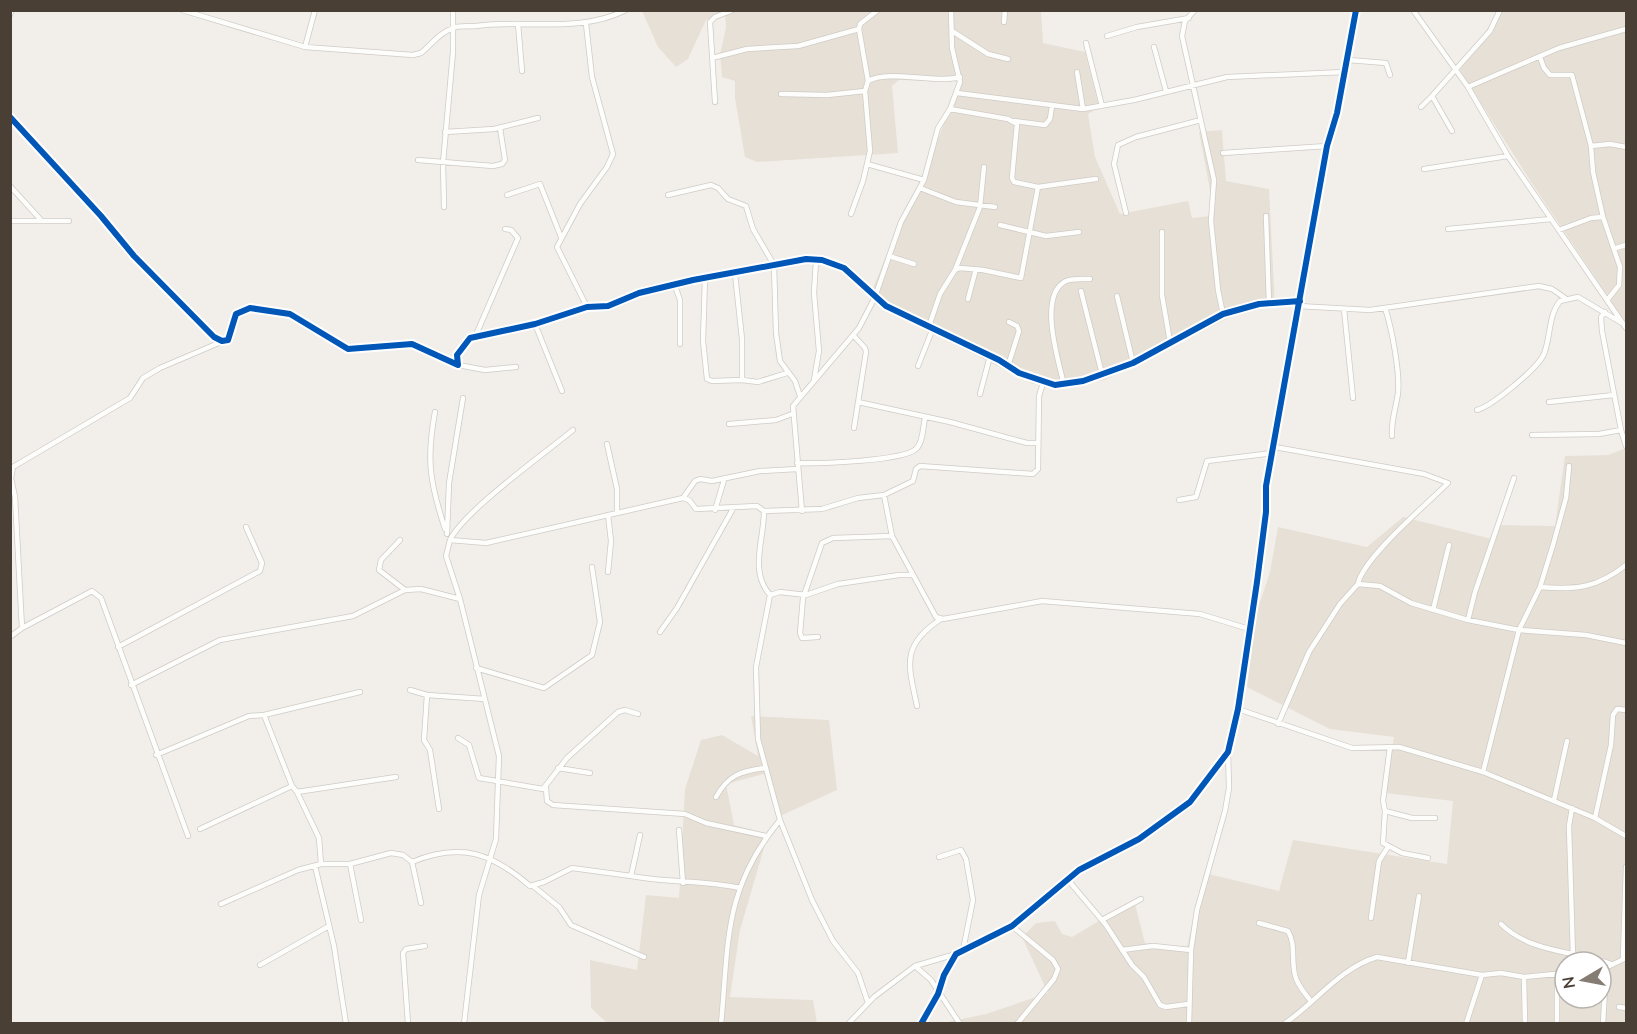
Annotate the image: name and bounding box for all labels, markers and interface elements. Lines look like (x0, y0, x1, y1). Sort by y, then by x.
north arrow (1553, 950, 1613, 1010)
text: N (1557, 975, 1581, 990)

